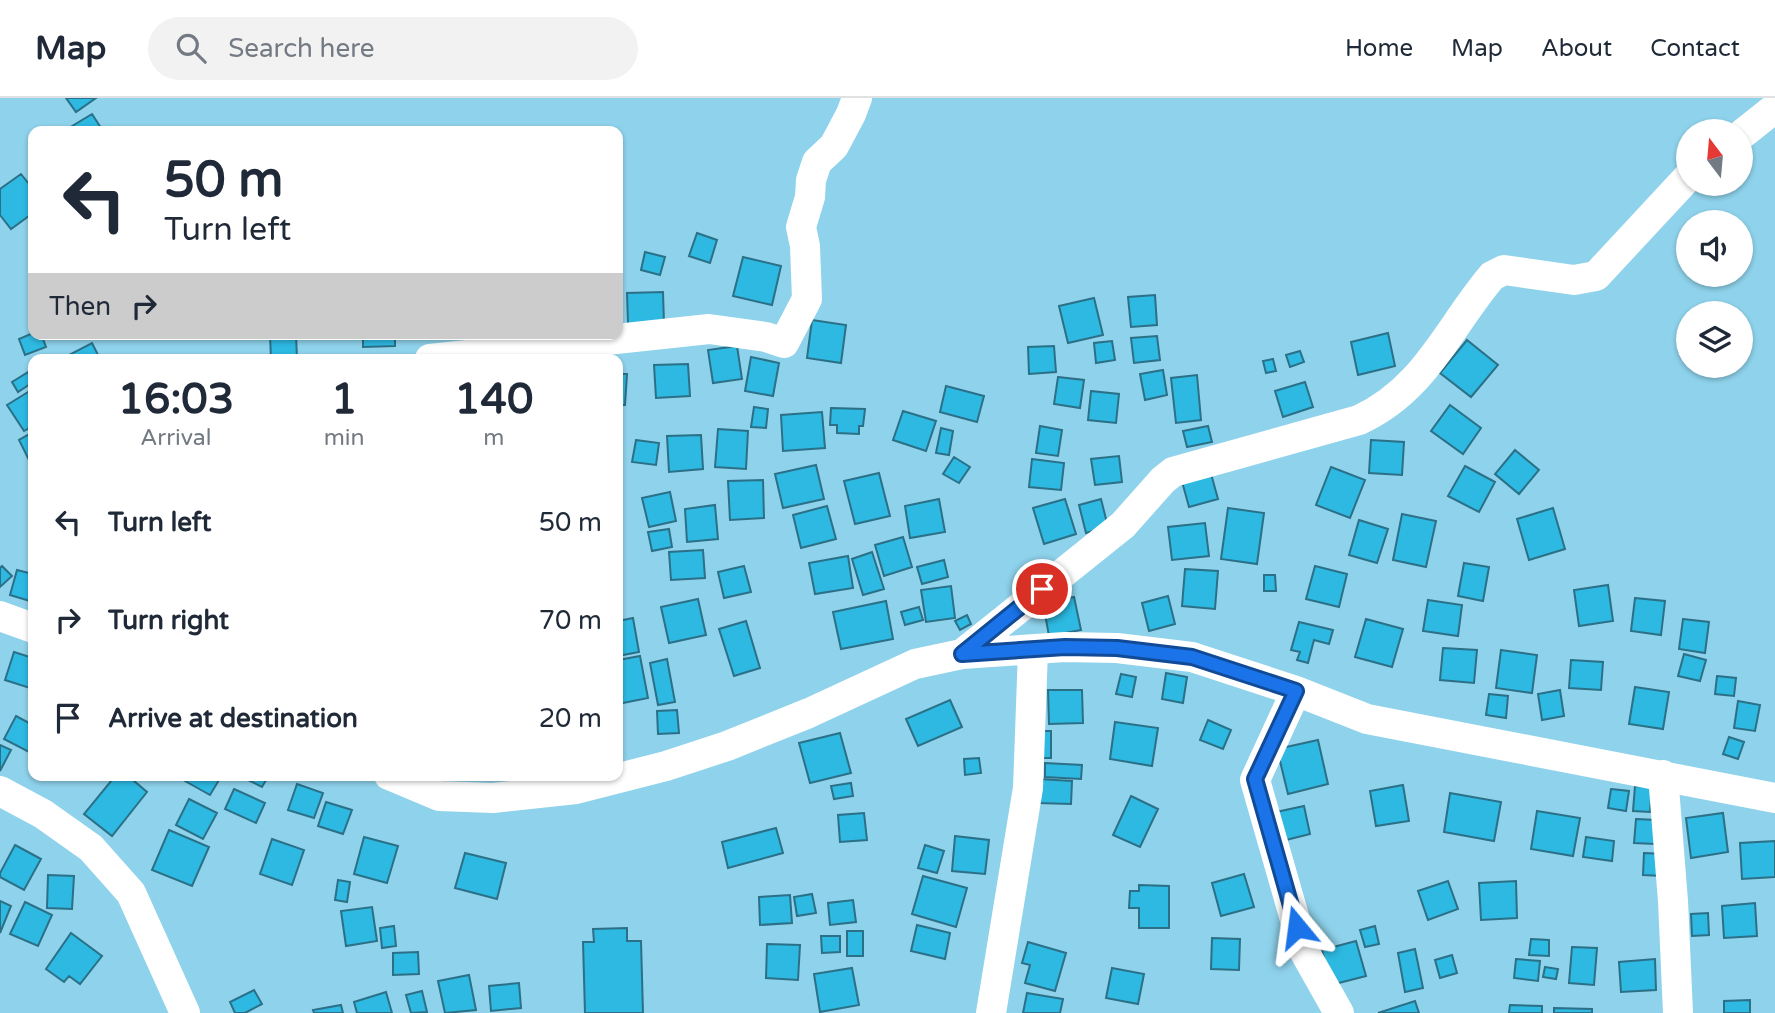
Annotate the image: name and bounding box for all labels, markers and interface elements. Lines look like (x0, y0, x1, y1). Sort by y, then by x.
search box (148, 17, 638, 80)
text: Map (35, 29, 106, 68)
icon: search (172, 29, 210, 67)
text: Search here (228, 33, 374, 64)
text: Home (1345, 34, 1413, 63)
text: Map (1451, 34, 1503, 63)
text: About (1541, 34, 1612, 63)
text: Contact (1650, 34, 1740, 63)
north arrow (1676, 119, 1754, 196)
map controls (1676, 119, 1753, 378)
text: 50 m (164, 151, 283, 210)
icon: left (49, 154, 140, 245)
button: sound (1676, 210, 1753, 287)
text: Turn left (164, 211, 291, 249)
icon: right (125, 287, 163, 325)
text: Then (49, 291, 111, 322)
button: layers (1676, 301, 1753, 378)
text: 16:03 (118, 374, 234, 425)
text: 1 (331, 374, 357, 425)
text: 140 (454, 374, 533, 425)
text: Arrival (140, 424, 211, 452)
text: min (324, 424, 365, 452)
text: m (483, 424, 504, 452)
icon: left (49, 503, 87, 541)
text: Turn left (108, 507, 211, 538)
text: 50 m (539, 507, 602, 538)
pin (1012, 559, 1072, 619)
icon: arrive (1023, 570, 1061, 608)
icon: right (49, 601, 87, 639)
text: Turn right (108, 605, 229, 636)
text: 70 m (539, 605, 602, 636)
icon: arrive (49, 699, 87, 737)
text: Arrive at destination (108, 703, 358, 734)
text: 20 m (539, 703, 602, 734)
position arrow (1260, 890, 1334, 964)

